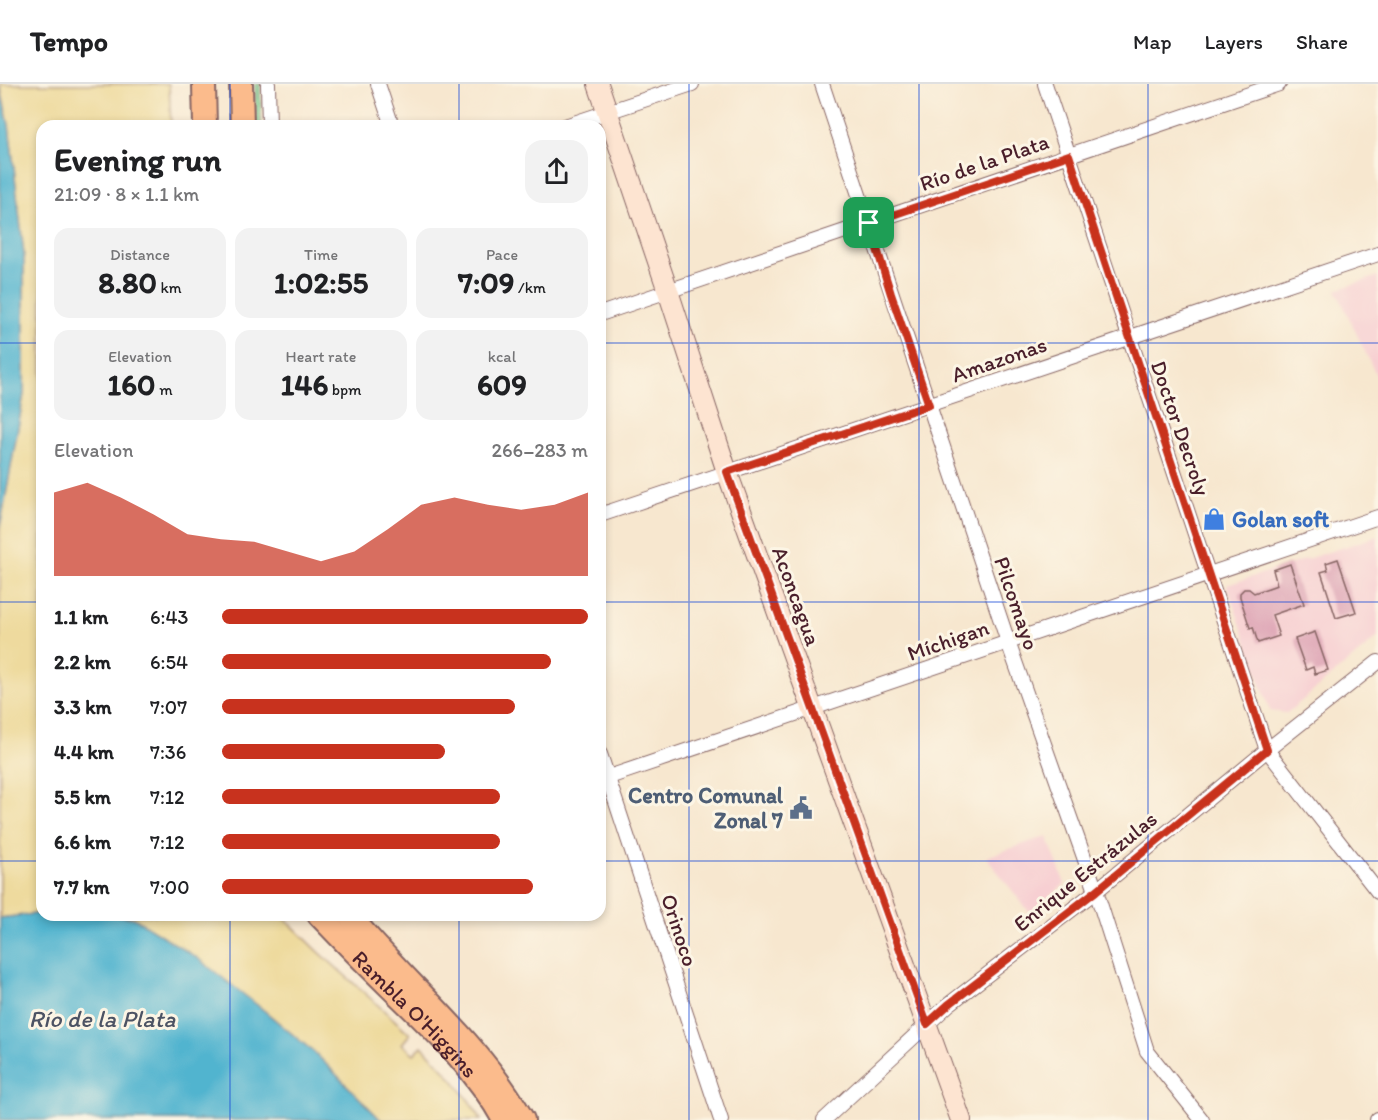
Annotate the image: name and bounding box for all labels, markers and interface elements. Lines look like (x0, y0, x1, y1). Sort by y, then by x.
text: Tempo (30, 24, 108, 58)
text: Map (1133, 29, 1172, 54)
text: Layers (1205, 29, 1263, 54)
text: Share (1296, 29, 1348, 54)
street label: Río de la Plata (916, 128, 1052, 197)
text: Evening run (54, 140, 221, 179)
button: share (525, 140, 588, 203)
text: 21:09 · 8 × 1.1 km (54, 182, 199, 206)
pin (843, 197, 894, 248)
icon: arrive (852, 206, 885, 239)
text: Distance (110, 245, 170, 264)
text: Time (304, 245, 338, 264)
text: Pace (486, 245, 518, 264)
text: 8.80 (98, 264, 157, 301)
text: 1:02:55 (274, 264, 368, 301)
text: 7:09 (458, 264, 514, 301)
text: km (157, 278, 182, 297)
text: /km (514, 278, 546, 297)
street label: Amazonas (948, 331, 1050, 388)
text: Elevation (108, 347, 172, 366)
text: Heart rate (286, 347, 356, 366)
text: kcal (488, 347, 516, 366)
street label: Doctor Decroly (1145, 357, 1216, 500)
text: 160 (107, 366, 156, 403)
text: 146 (280, 366, 328, 403)
text: 609 (477, 366, 527, 403)
text: m (156, 380, 173, 399)
text: bpm (328, 380, 362, 399)
text: Elevation (54, 438, 133, 462)
text: 266–283 m (491, 438, 588, 462)
shop icon: Golan soft (1201, 506, 1227, 532)
place label: Golan soft (1232, 506, 1329, 533)
street label: Aconcagua (766, 543, 827, 650)
street label: Pilcomayo (988, 553, 1045, 653)
text: 1.1 km (54, 605, 108, 629)
text: 6:43 (150, 605, 188, 629)
street label: Míchigan (904, 614, 993, 667)
text: 2.2 km (54, 650, 111, 674)
text: 6:54 (150, 650, 188, 674)
text: 3.3 km (54, 695, 112, 719)
text: 7:07 (150, 695, 187, 719)
text: 4.4 km (54, 740, 114, 764)
text: 7:36 (150, 740, 186, 764)
place label: Centro Comunal Zonal 7 (628, 782, 784, 834)
text: 5.5 km (54, 785, 111, 809)
text: 7:12 (150, 785, 185, 809)
public building icon: Centro Comunal Zonal 7 (788, 795, 814, 821)
street label: Enrique Estrázulas (1008, 805, 1163, 938)
text: 6.6 km (54, 830, 111, 854)
text: 7:12 (150, 830, 185, 854)
text: 7.7 km (54, 875, 110, 899)
text: 7:00 (150, 875, 189, 899)
street label: Orinoco (655, 890, 704, 970)
street label: Rambla O'Higgins (347, 945, 484, 1083)
water label: Río de la Plata (29, 1004, 177, 1033)

